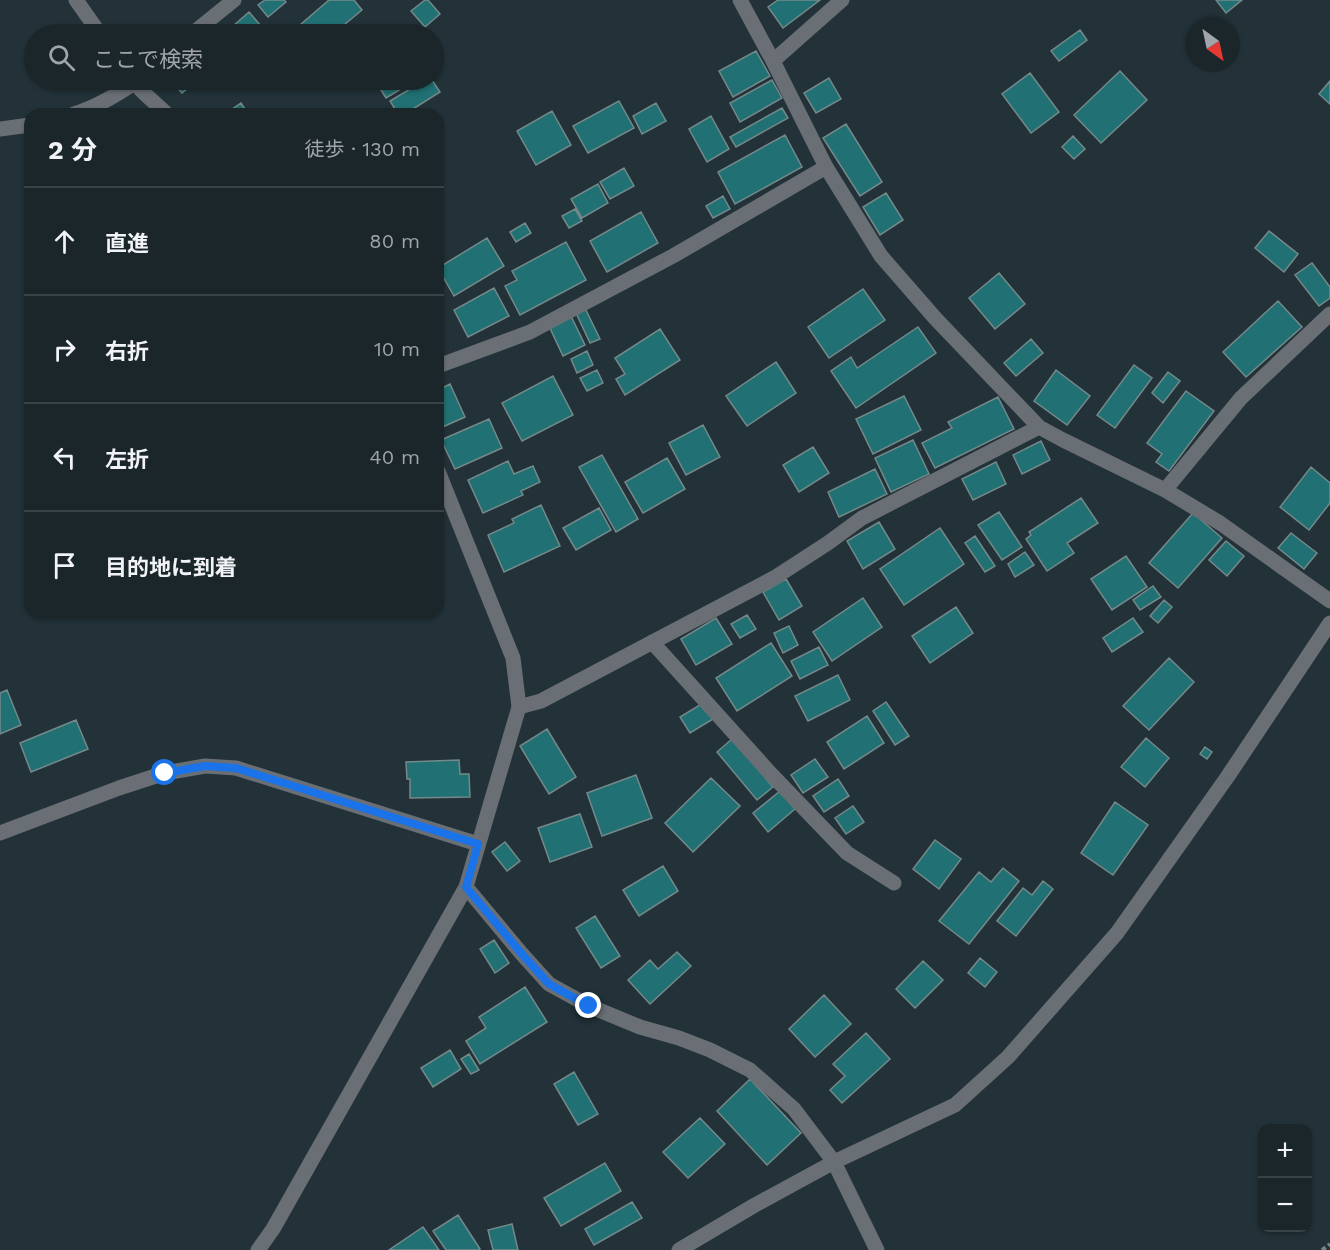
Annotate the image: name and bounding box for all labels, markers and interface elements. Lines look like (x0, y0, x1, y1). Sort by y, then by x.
north arrow (1186, 18, 1240, 72)
search box (24, 24, 444, 90)
icon: search (45, 41, 78, 74)
text: ここで検索 (93, 47, 203, 72)
text: 2 分 (48, 135, 97, 165)
text: 徒歩 · 130 m (304, 137, 420, 161)
icon: ahead (48, 225, 81, 258)
text: 80 m (369, 229, 420, 253)
text: 直進 (105, 231, 149, 256)
icon: right (48, 333, 81, 366)
text: 10 m (374, 337, 420, 361)
text: 右折 (105, 339, 149, 364)
icon: left (48, 441, 81, 474)
text: 40 m (369, 445, 420, 469)
text: 左折 (105, 447, 149, 472)
icon: arrive (48, 549, 81, 582)
text: 目的地に到着 (105, 555, 237, 580)
route start (151, 759, 177, 785)
route end (575, 992, 601, 1018)
map controls (1258, 1124, 1312, 1232)
button: + (1258, 1124, 1312, 1178)
button: − (1258, 1178, 1312, 1232)

